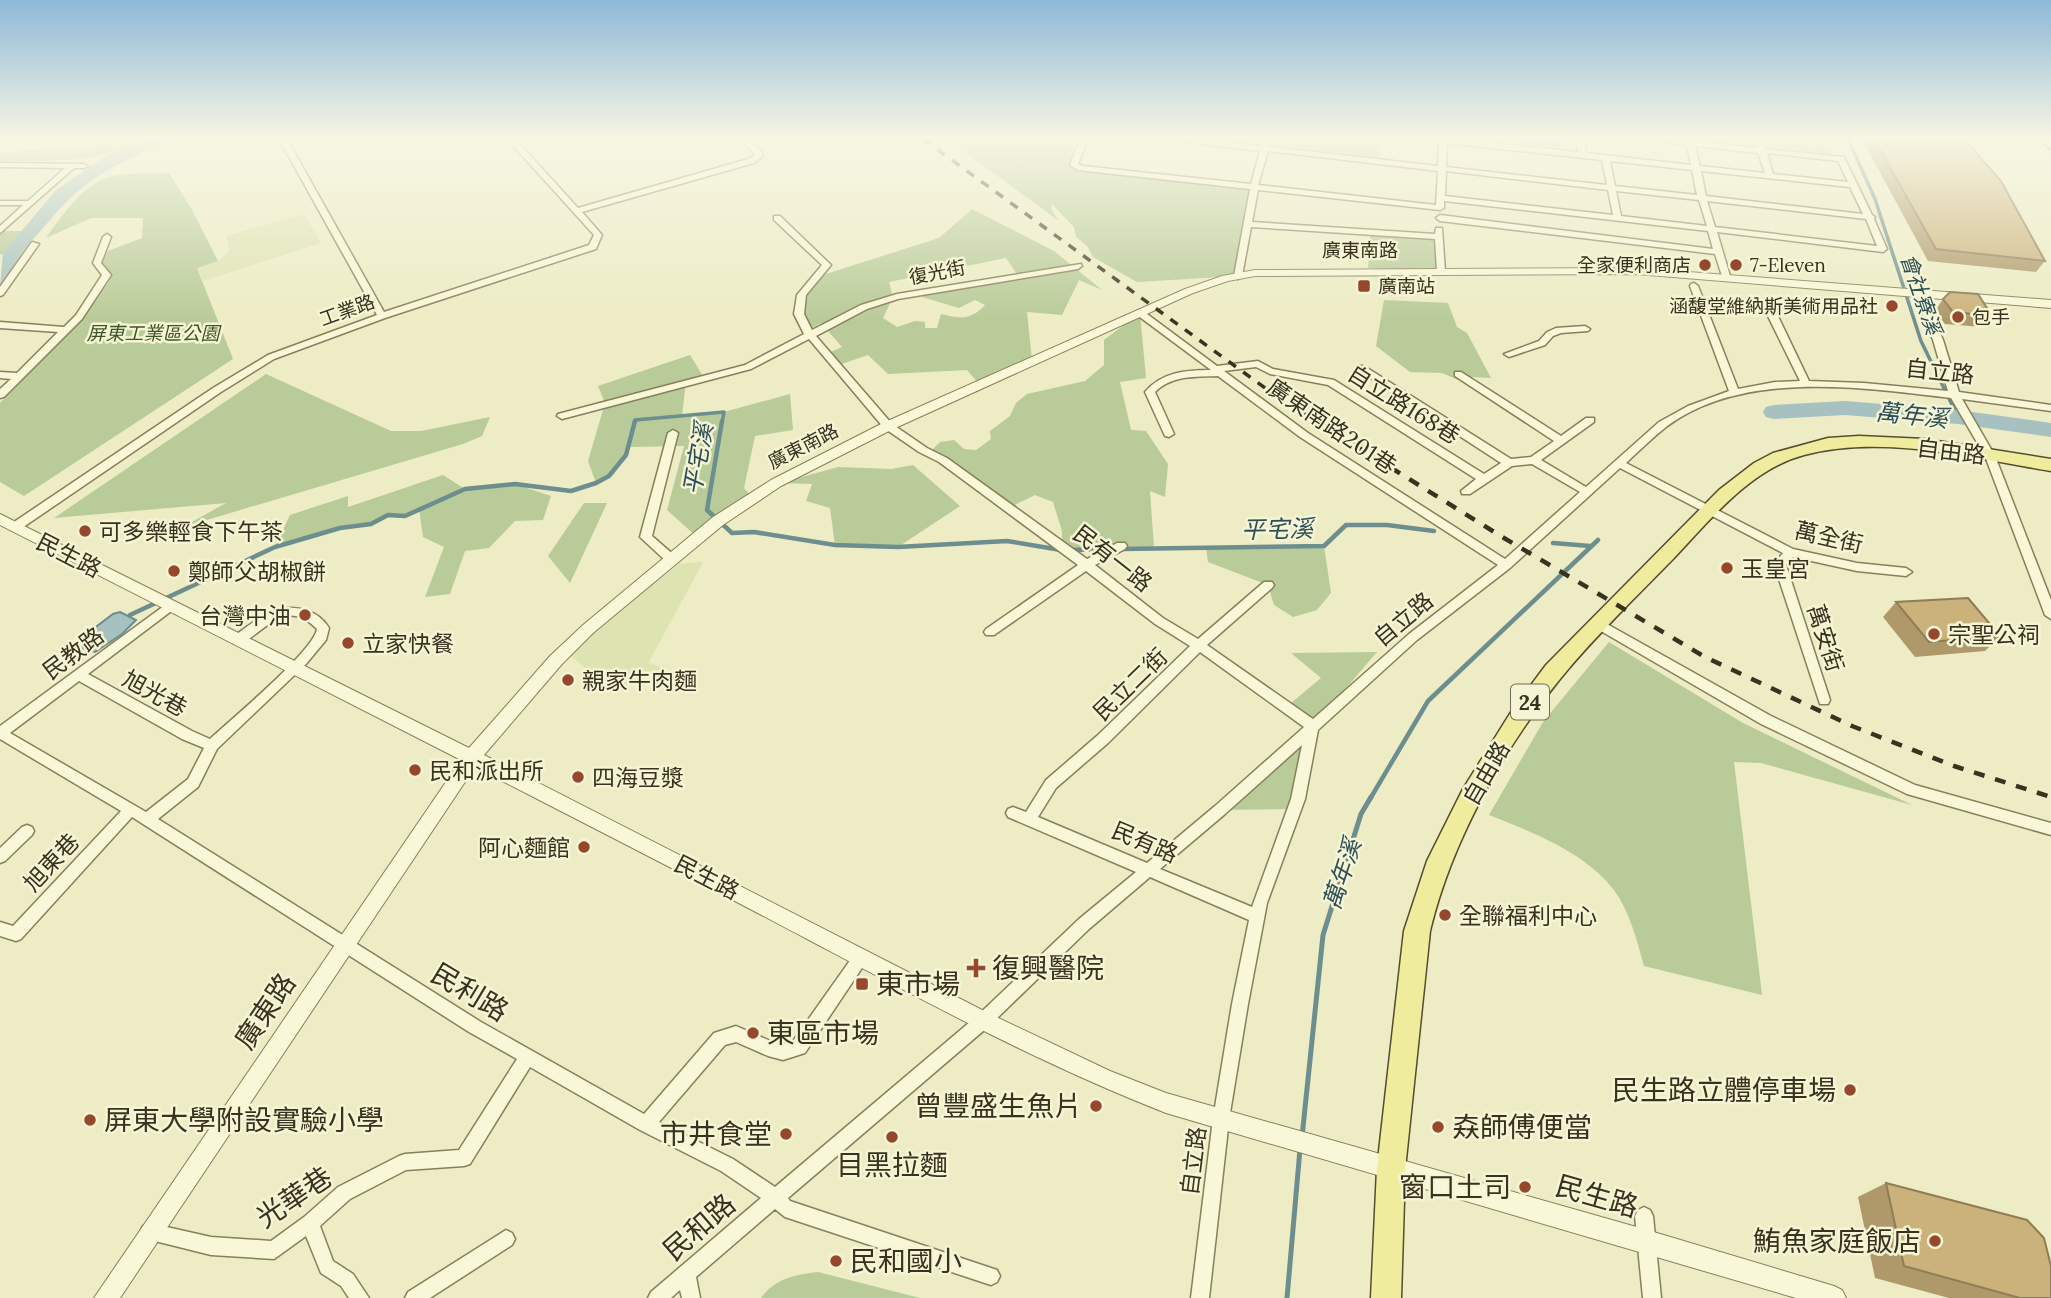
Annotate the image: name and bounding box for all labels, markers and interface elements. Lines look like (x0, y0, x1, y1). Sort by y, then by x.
street label: 廣東南路 (1322, 238, 1398, 262)
water label: 會社寮溪 (1895, 250, 1948, 341)
place label: 全家便利商店 (1577, 253, 1691, 277)
place label: 7-Eleven (1750, 253, 1826, 277)
street label: 復光街 (907, 255, 967, 289)
marker: 全家便利商店 (1697, 257, 1713, 273)
marker: 7-Eleven (1728, 257, 1744, 273)
place label: 廣南站 (1378, 274, 1435, 298)
marker: 廣南站 (1356, 278, 1372, 294)
street label: 工業路 (316, 289, 378, 331)
place label: 涵馥堂維納斯美術用品社 (1669, 294, 1878, 318)
marker: 涵馥堂維納斯美術用品社 (1884, 298, 1900, 314)
place label: 包手 (1972, 305, 2010, 329)
marker: 包手 (1950, 309, 1966, 325)
park label: 屏東工業區公園 (86, 321, 222, 345)
street label: 自立路 (1904, 353, 1976, 389)
street label: 自立路168巷 (1343, 358, 1465, 450)
street label: 廣東南路201巷 (1262, 372, 1402, 480)
water label: 萬年溪 (1875, 396, 1952, 434)
water label: 平宅溪 (676, 418, 720, 497)
street label: 廣東南路 (764, 418, 842, 474)
street label: 自由路 (1915, 432, 1987, 470)
water label: 平宅溪 (1241, 513, 1316, 545)
street label: 萬全街 (1792, 515, 1866, 559)
place label: 可多樂輕食下午茶 (99, 517, 283, 546)
street label: 民有一路 (1068, 518, 1158, 598)
marker: 可多樂輕食下午茶 (77, 523, 93, 539)
street label: 民生路 (32, 526, 106, 584)
place label: 玉皇宮 (1741, 554, 1810, 583)
place label: 鄭師父胡椒餅 (188, 557, 326, 586)
marker: 玉皇宮 (1719, 560, 1735, 576)
marker: 鄭師父胡椒餅 (166, 563, 182, 579)
street label: 自立路 (1367, 586, 1439, 652)
place label: 台灣中油 (199, 601, 291, 630)
street label: 萬安街 (1802, 601, 1850, 675)
marker: 台灣中油 (297, 607, 313, 623)
place label: 宗聖公祠 (1948, 620, 2040, 649)
street label: 民教路 (37, 621, 109, 685)
marker: 宗聖公祠 (1926, 626, 1942, 642)
place label: 立家快餐 (362, 629, 454, 658)
marker: 立家快餐 (340, 635, 356, 651)
street label: 民立二街 (1087, 642, 1173, 726)
street label: 旭光巷 (118, 664, 192, 722)
place label: 親家牛肉麵 (582, 666, 697, 695)
marker: 親家牛肉麵 (560, 672, 576, 688)
road number: 24 (1511, 684, 1549, 720)
street label: 自由路 (1456, 736, 1516, 810)
place label: 民和派出所 (429, 756, 544, 785)
marker: 民和派出所 (407, 762, 423, 778)
place label: 四海豆漿 (592, 763, 684, 792)
marker: 四海豆漿 (570, 769, 586, 785)
street label: 民有路 (1108, 815, 1182, 869)
street label: 旭東巷 (17, 827, 85, 897)
water label: 萬年溪 (1316, 832, 1369, 913)
place label: 阿心麵館 (478, 833, 570, 862)
marker: 阿心麵館 (576, 839, 592, 855)
street label: 民生路 (670, 848, 744, 906)
place label: 全聯福利中心 (1459, 901, 1597, 930)
marker: 全聯福利中心 (1437, 907, 1453, 923)
place label: 復興醫院 (992, 950, 1104, 986)
street label: 民利路 (425, 955, 515, 1029)
marker: 復興醫院 (966, 958, 986, 978)
street label: 廣東路 (227, 966, 303, 1056)
place label: 東市場 (876, 966, 960, 1002)
marker: 東市場 (854, 976, 870, 992)
place label: 東區市場 (767, 1015, 879, 1051)
marker: 東區市場 (745, 1025, 761, 1041)
place label: 民生路立體停車場 (1612, 1072, 1836, 1108)
marker: 民生路立體停車場 (1842, 1082, 1858, 1098)
place label: 曾豐盛生魚片 (914, 1088, 1082, 1124)
marker: 曾豐盛生魚片 (1088, 1098, 1104, 1114)
place label: 屏東大學附設實驗小學 (104, 1102, 384, 1138)
place label: 𡘙師傅便當 (1452, 1109, 1592, 1145)
marker: 屏東大學附設實驗小學 (82, 1112, 98, 1128)
place label: 市井食堂 (660, 1116, 772, 1152)
marker: 𡘙師傅便當 (1430, 1119, 1446, 1135)
street label: 自立路 (1174, 1125, 1212, 1197)
marker: 市井食堂 (778, 1126, 794, 1142)
marker: 目黑拉麵 (884, 1129, 900, 1145)
place label: 目黑拉麵 (836, 1147, 948, 1183)
street label: 光華巷 (249, 1159, 339, 1235)
street label: 民生路 (1552, 1167, 1642, 1225)
place label: 窗口土司 (1399, 1169, 1511, 1205)
marker: 窗口土司 (1517, 1179, 1533, 1195)
street label: 民和路 (655, 1186, 743, 1268)
place label: 鮪魚家庭飯店 (1753, 1223, 1921, 1259)
marker: 鮪魚家庭飯店 (1927, 1233, 1943, 1249)
place label: 民和國小 (850, 1243, 962, 1279)
marker: 民和國小 (828, 1253, 844, 1269)

